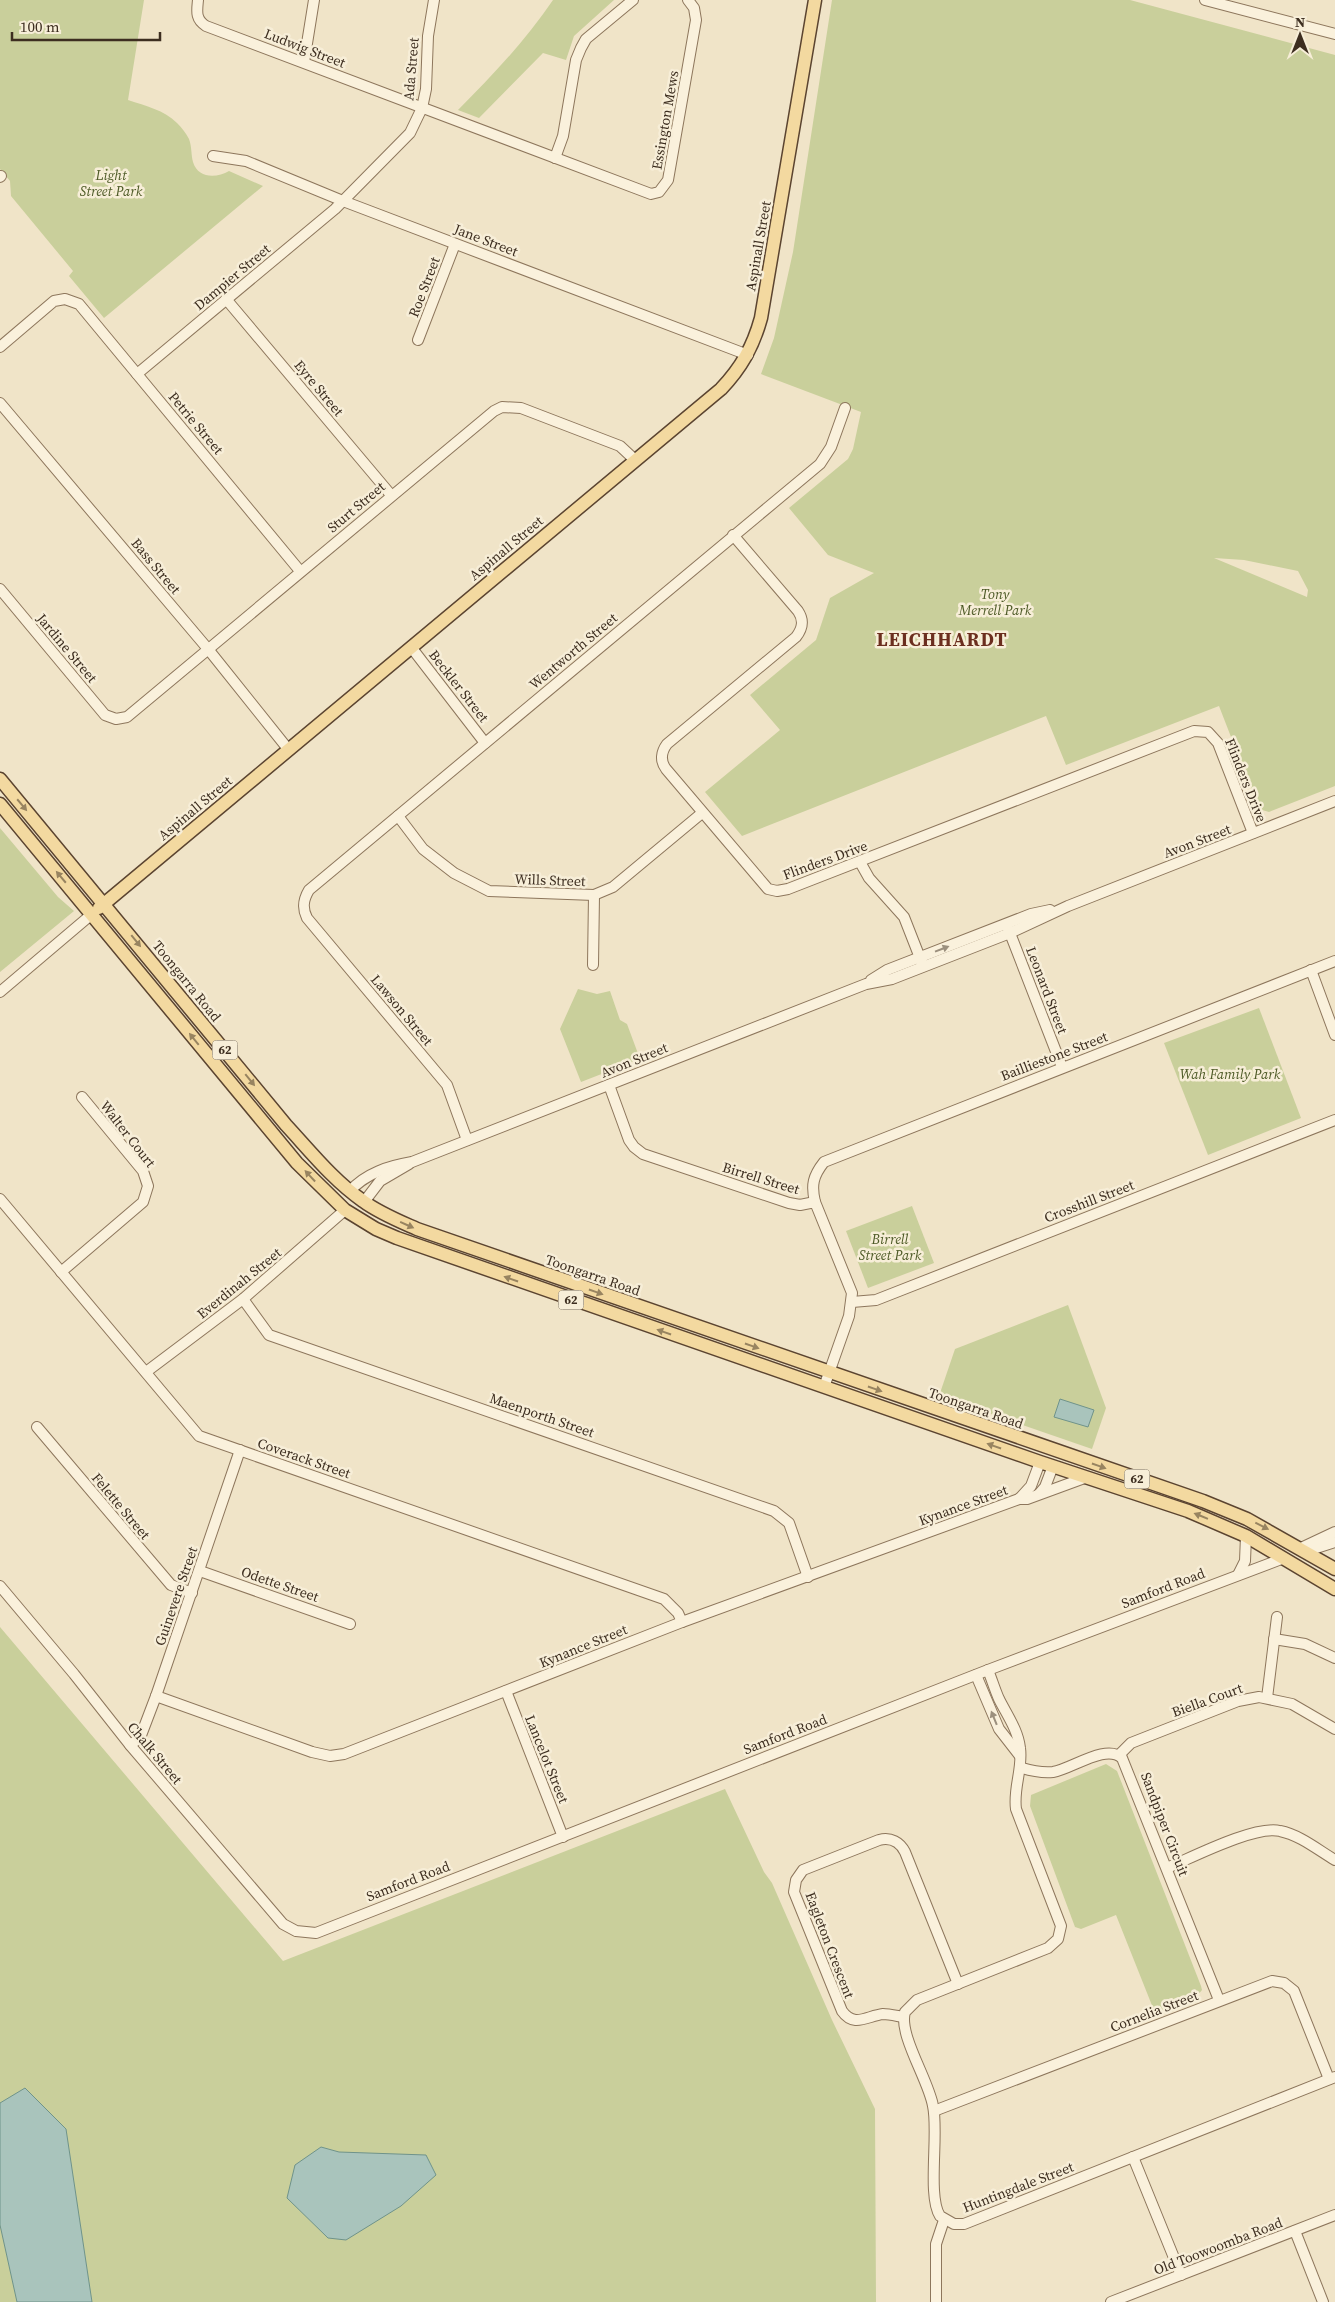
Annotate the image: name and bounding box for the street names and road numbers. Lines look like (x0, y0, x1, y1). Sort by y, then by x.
street label: Ludwig Street (262, 23, 349, 73)
street label: Ada Street (398, 36, 424, 101)
street label: Essington Mews (646, 69, 684, 171)
street label: Aspinall Street (740, 199, 776, 293)
street label: Jane Street (450, 218, 521, 262)
street label: Dampier Street (189, 239, 275, 315)
street label: Roe Street (403, 253, 445, 320)
street label: Eyre Street (290, 356, 349, 421)
street label: Petrie Street (164, 387, 228, 459)
street label: Sturt Street (323, 477, 390, 537)
street label: Aspinall Street (465, 511, 548, 585)
street label: Bass Street (127, 534, 186, 599)
street label: Jardine Street (31, 608, 102, 687)
street label: Wentworth Street (525, 608, 622, 694)
street label: Beckler Street (424, 646, 494, 727)
street label: Flinders Drive (1220, 735, 1272, 825)
street label: Aspinall Street (154, 771, 237, 845)
street label: Avon Street (1160, 819, 1234, 863)
street label: Flinders Drive (780, 835, 870, 885)
street label: Wills Street (514, 869, 586, 891)
street label: Toongarra Road (148, 936, 226, 1026)
street label: Leonard Street (1021, 944, 1073, 1037)
street label: Lawson Street (366, 970, 438, 1050)
street label: Bailliestone Street (998, 1026, 1111, 1086)
street label: Avon Street (597, 1037, 671, 1083)
road number: 62 (212, 1040, 238, 1060)
street label: Walter Court (96, 1096, 161, 1172)
street label: Birrell Street (720, 1157, 802, 1199)
street label: Crosshill Street (1041, 1175, 1137, 1227)
street label: Everdinah Street (193, 1242, 286, 1323)
street label: Toongarra Road (543, 1249, 643, 1301)
road number: 62 (558, 1290, 584, 1310)
street label: Toongarra Road (926, 1382, 1026, 1434)
street label: Maenporth Street (487, 1388, 597, 1442)
street label: Coverack Street (255, 1433, 354, 1483)
street label: Felette Street (87, 1468, 155, 1544)
road number: 62 (1124, 1470, 1150, 1488)
street label: Kynance Street (916, 1480, 1011, 1530)
street label: Guinevere Street (150, 1543, 202, 1648)
street label: Odette Street (239, 1561, 322, 1607)
street label: Samford Road (1118, 1563, 1208, 1613)
street label: Kynance Street (536, 1619, 630, 1673)
street label: Biella Court (1169, 1678, 1246, 1722)
street label: Samford Road (740, 1709, 830, 1759)
street label: Lancelot Street (520, 1712, 574, 1806)
street label: Chalk Street (123, 1718, 187, 1789)
street label: Sandpiper Circuit (1136, 1769, 1194, 1879)
street label: Samford Road (363, 1856, 453, 1906)
street label: Eagleton Crescent (800, 1889, 860, 2002)
street label: Cornelia Street (1107, 1985, 1201, 2037)
street label: Huntingdale Street (960, 2156, 1077, 2217)
street label: Old Toowoomba Road (1151, 2212, 1285, 2280)

